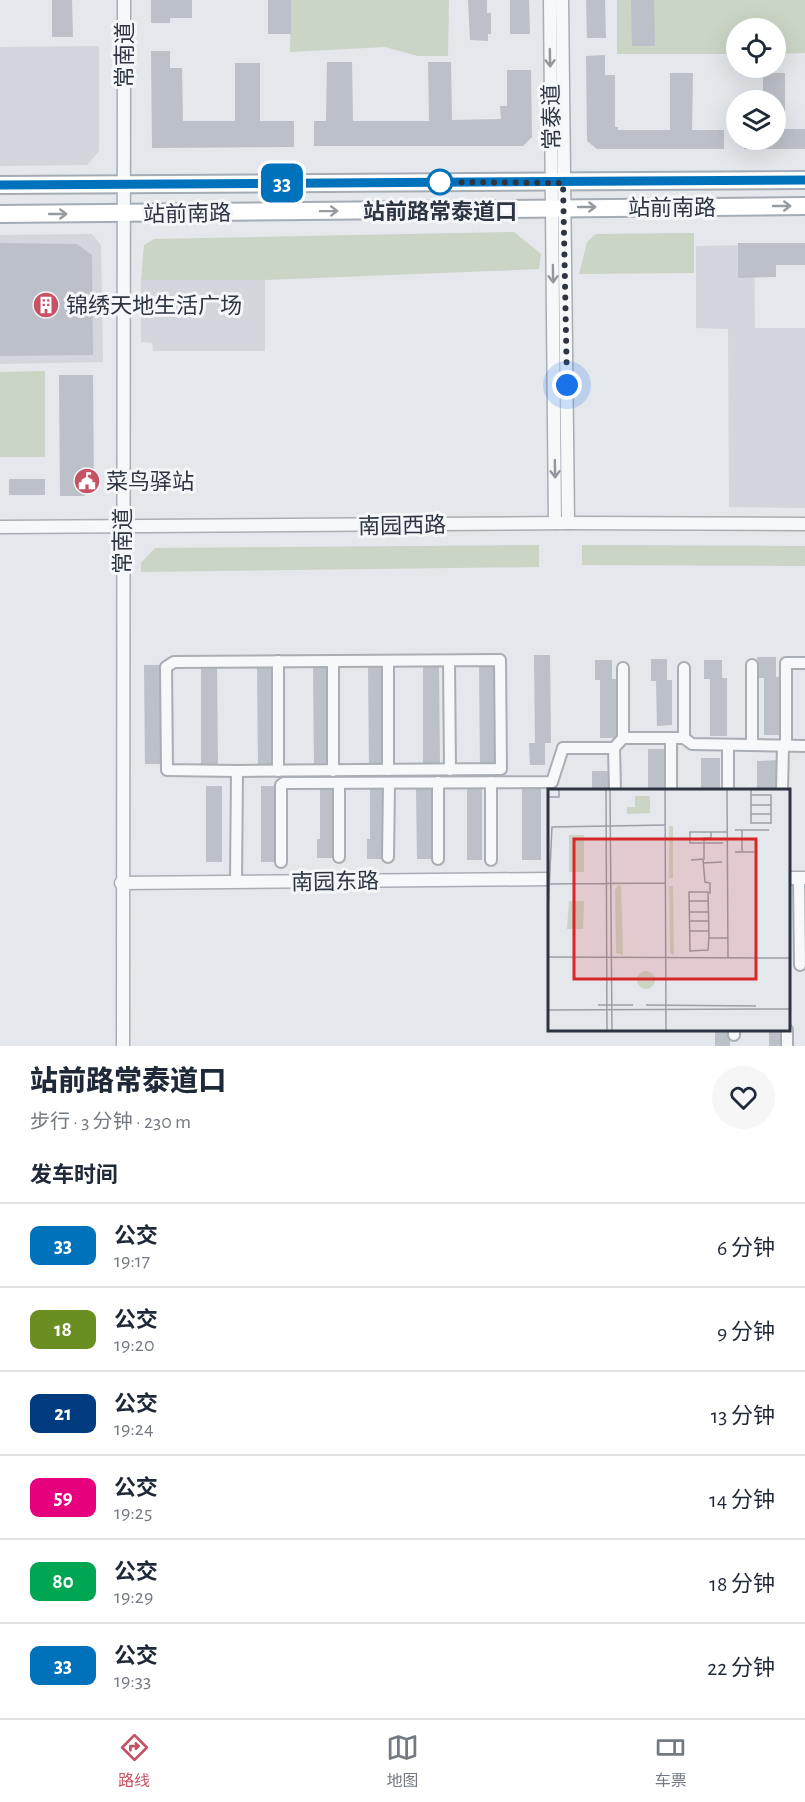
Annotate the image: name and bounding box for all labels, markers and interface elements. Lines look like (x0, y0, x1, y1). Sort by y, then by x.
map controls (726, 18, 786, 150)
button: locate (726, 18, 786, 78)
street label: 常南道 (113, 22, 136, 88)
one-way arrow (544, 48, 556, 68)
street label: 常泰道 (539, 84, 564, 150)
button: layers (726, 90, 786, 150)
line badge: 33 (255, 164, 309, 202)
marker: 站前路常泰道口 (427, 169, 453, 195)
text: 33 (273, 173, 291, 194)
street label: 站前南路 (628, 196, 716, 219)
place label: 站前路常泰道口 (363, 200, 517, 223)
one-way arrow (772, 200, 792, 212)
street label: 站前南路 (143, 201, 231, 226)
one-way arrow (577, 201, 597, 213)
one-way arrow (319, 205, 339, 216)
one-way arrow (48, 208, 68, 220)
one-way arrow (547, 264, 559, 284)
building icon: 锦绣天地生活广场 (31, 290, 61, 320)
place label: 锦绣天地生活广场 (66, 294, 242, 317)
your location (552, 370, 582, 400)
one-way arrow (549, 459, 561, 479)
public building icon: 菜鸟驿站 (72, 466, 102, 496)
place label: 菜鸟驿站 (106, 470, 194, 493)
street label: 常南道 (111, 508, 134, 574)
street label: 南园西路 (358, 513, 446, 538)
inset map (548, 789, 790, 1031)
street label: 南园东路 (291, 869, 379, 894)
button: heart (712, 1066, 775, 1129)
text: 站前路常泰道口 (30, 1068, 226, 1096)
text: 步行 · 3 分钟 · 230 m (30, 1112, 191, 1132)
text: 发车时间 (30, 1164, 118, 1186)
text: 公交 (114, 1225, 158, 1247)
text: 33 (54, 1235, 72, 1256)
text: 6 分钟 (717, 1237, 775, 1259)
text: 19:17 (114, 1251, 150, 1271)
text: 公交 (114, 1309, 158, 1331)
text: 18 (54, 1319, 72, 1340)
text: 9 分钟 (717, 1321, 775, 1343)
text: 19:20 (114, 1335, 155, 1355)
text: 公交 (114, 1393, 158, 1415)
text: 21 (54, 1403, 72, 1424)
text: 13 分钟 (711, 1405, 775, 1427)
text: 19:24 (114, 1419, 154, 1439)
text: 公交 (114, 1477, 158, 1499)
text: 59 (53, 1487, 73, 1508)
text: 14 分钟 (709, 1489, 775, 1511)
text: 19:25 (114, 1503, 152, 1523)
text: 公交 (114, 1561, 158, 1583)
text: 80 (52, 1571, 74, 1592)
text: 18 分钟 (709, 1573, 775, 1595)
text: 19:29 (114, 1587, 153, 1607)
text: 公交 (114, 1645, 158, 1667)
text: 33 (54, 1655, 72, 1676)
text: 22 分钟 (707, 1657, 775, 1679)
text: 19:33 (114, 1671, 151, 1691)
tab: 路线 (118, 1731, 151, 1791)
tab: 地图 (386, 1731, 419, 1791)
tab: 车票 (654, 1731, 687, 1791)

